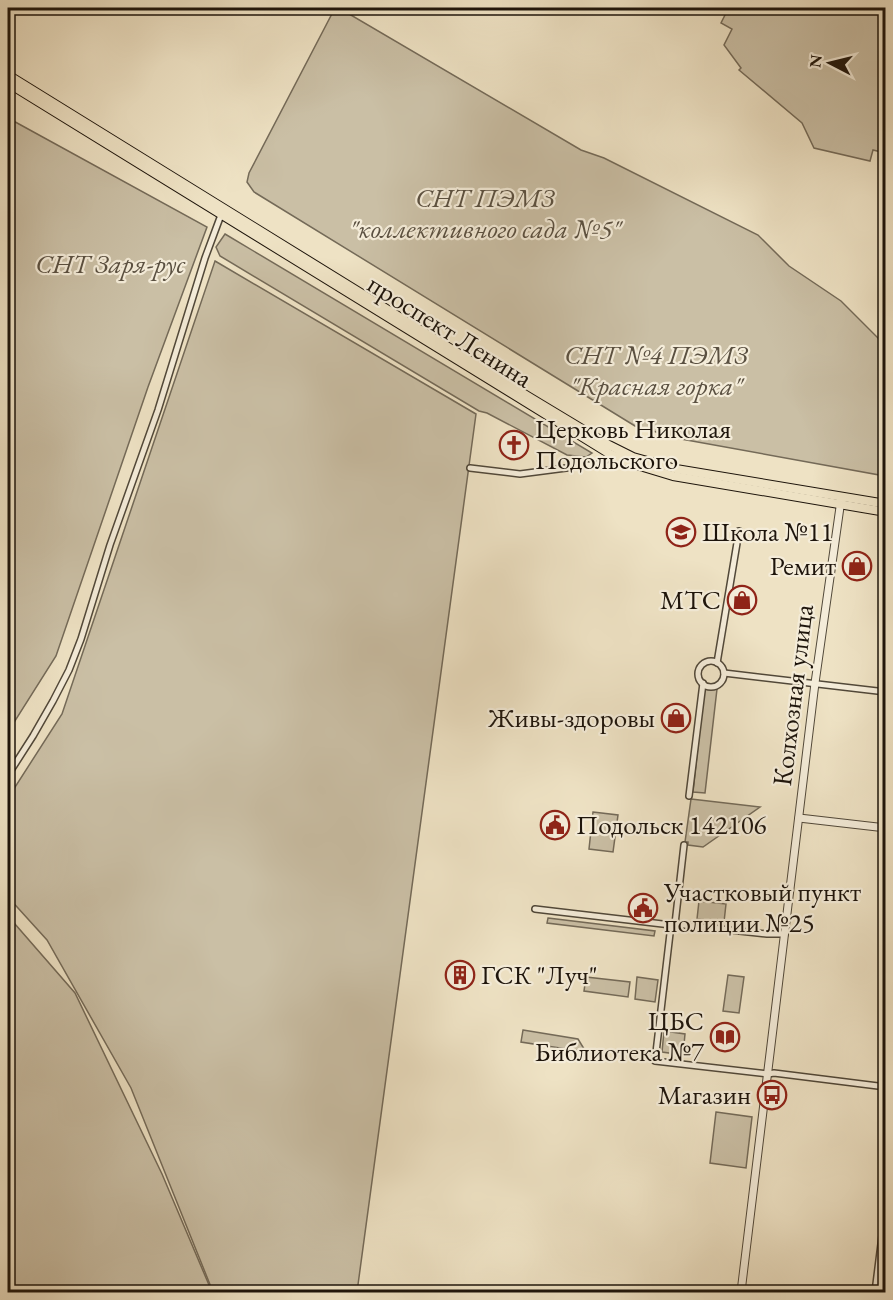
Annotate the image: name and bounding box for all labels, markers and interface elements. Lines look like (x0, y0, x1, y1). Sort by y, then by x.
north arrow (800, 33, 860, 93)
text: N (804, 53, 827, 69)
park label: СНТ ПЭМЗ "коллективного сада №5" (349, 180, 624, 246)
park label: СНТ Заря-рус (35, 246, 185, 281)
street label: проспект Ленина (361, 266, 539, 395)
park label: СНТ №4 ПЭМЗ "Красная горка" (564, 337, 749, 403)
place label: Церковь Николая Подольского (535, 411, 731, 477)
church icon: Церковь Николая Подольского (498, 429, 530, 461)
place label: Школа №11 (702, 514, 833, 549)
school or university icon: Школа №11 (665, 516, 697, 548)
place label: Ремит (770, 548, 836, 583)
shop icon: Ремит (841, 550, 873, 582)
place label: МТС (660, 582, 721, 617)
shop icon: МТС (726, 584, 758, 616)
street label: Колхозная улица (764, 602, 821, 788)
place label: Живы-здоровы (487, 700, 655, 735)
shop icon: Живы-здоровы (660, 702, 692, 734)
place label: Подольск 142106 (576, 807, 767, 842)
public building icon: Подольск 142106 (539, 809, 571, 841)
place label: Участковый пункт полиции №25 (663, 874, 861, 940)
public building icon: Участковый пункт полиции №25 (627, 892, 659, 924)
place label: ГСК "Луч" (481, 957, 598, 992)
building icon: ГСК "Луч" (444, 959, 476, 991)
place label: ЦБС Библиотека №7 (535, 1003, 705, 1069)
library icon: ЦБС Библиотека №7 (709, 1021, 741, 1053)
place label: Магазин (658, 1077, 751, 1112)
bus stop icon: Магазин (756, 1079, 788, 1111)

